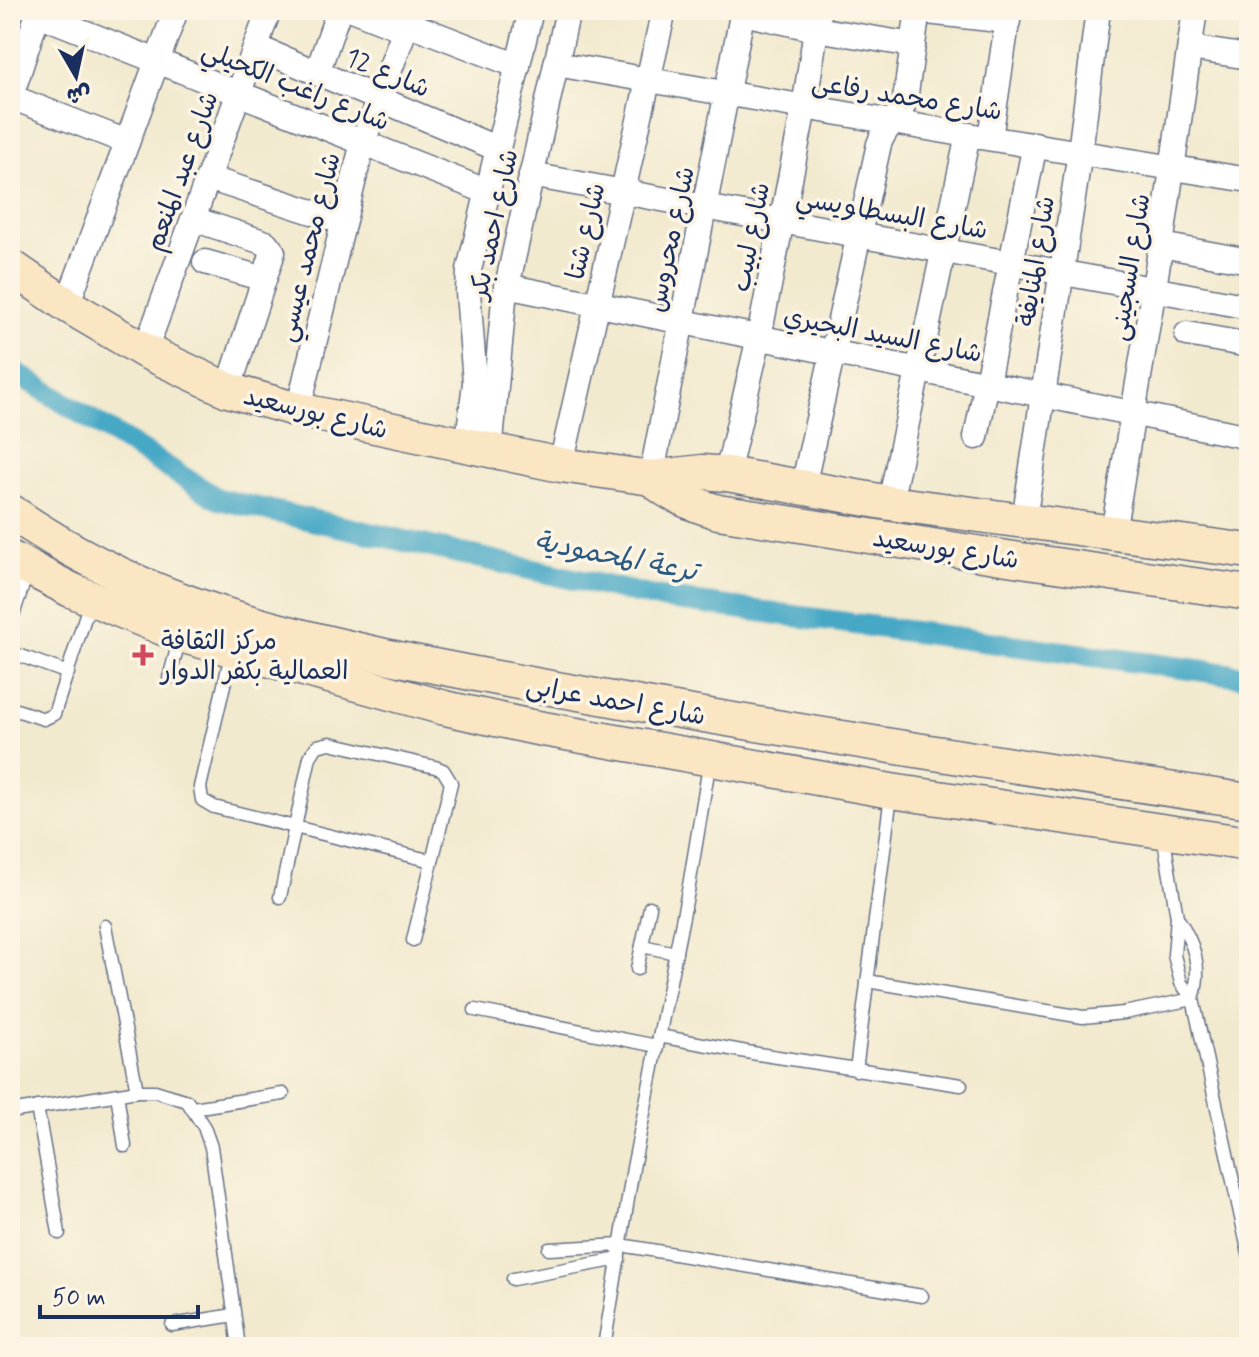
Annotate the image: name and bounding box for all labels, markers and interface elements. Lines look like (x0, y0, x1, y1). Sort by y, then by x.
street label: شارع راغب الكحيلي (195, 34, 394, 144)
north arrow (36, 36, 116, 116)
street label: شارع 12 (340, 41, 435, 107)
street label: شارع محمد رفاعى (809, 66, 1004, 130)
text: ش (65, 78, 93, 109)
street label: شارع عبد المنعم (138, 87, 228, 257)
street label: شارع احمد بكر (462, 146, 527, 305)
street label: شارع محمد عيسي (270, 149, 354, 347)
street label: شارع محروس (640, 164, 704, 315)
street label: شارع شتا (559, 180, 615, 283)
street label: شارع لبيب (725, 180, 779, 295)
street label: شارع البسطاويسي (792, 181, 990, 252)
street label: شارع السجينى (1103, 191, 1159, 344)
street label: شارع المنايفة (1010, 194, 1064, 329)
street label: شارع السيد البحيري (780, 300, 985, 372)
street label: شارع بورسعيد (240, 380, 391, 448)
street label: شارع بورسعيد (870, 522, 1021, 578)
water label: ترعة المحمودية (531, 524, 705, 592)
place label: مركز الثقافة العمالية بكفر الدوار (159, 625, 348, 689)
marker: مركز الثقافة العمالية بكفر الدوار (132, 644, 154, 666)
street label: شارع احمد عرابى (523, 669, 708, 734)
scale bar (40, 1269, 198, 1319)
text: 50 m (52, 1283, 106, 1314)

